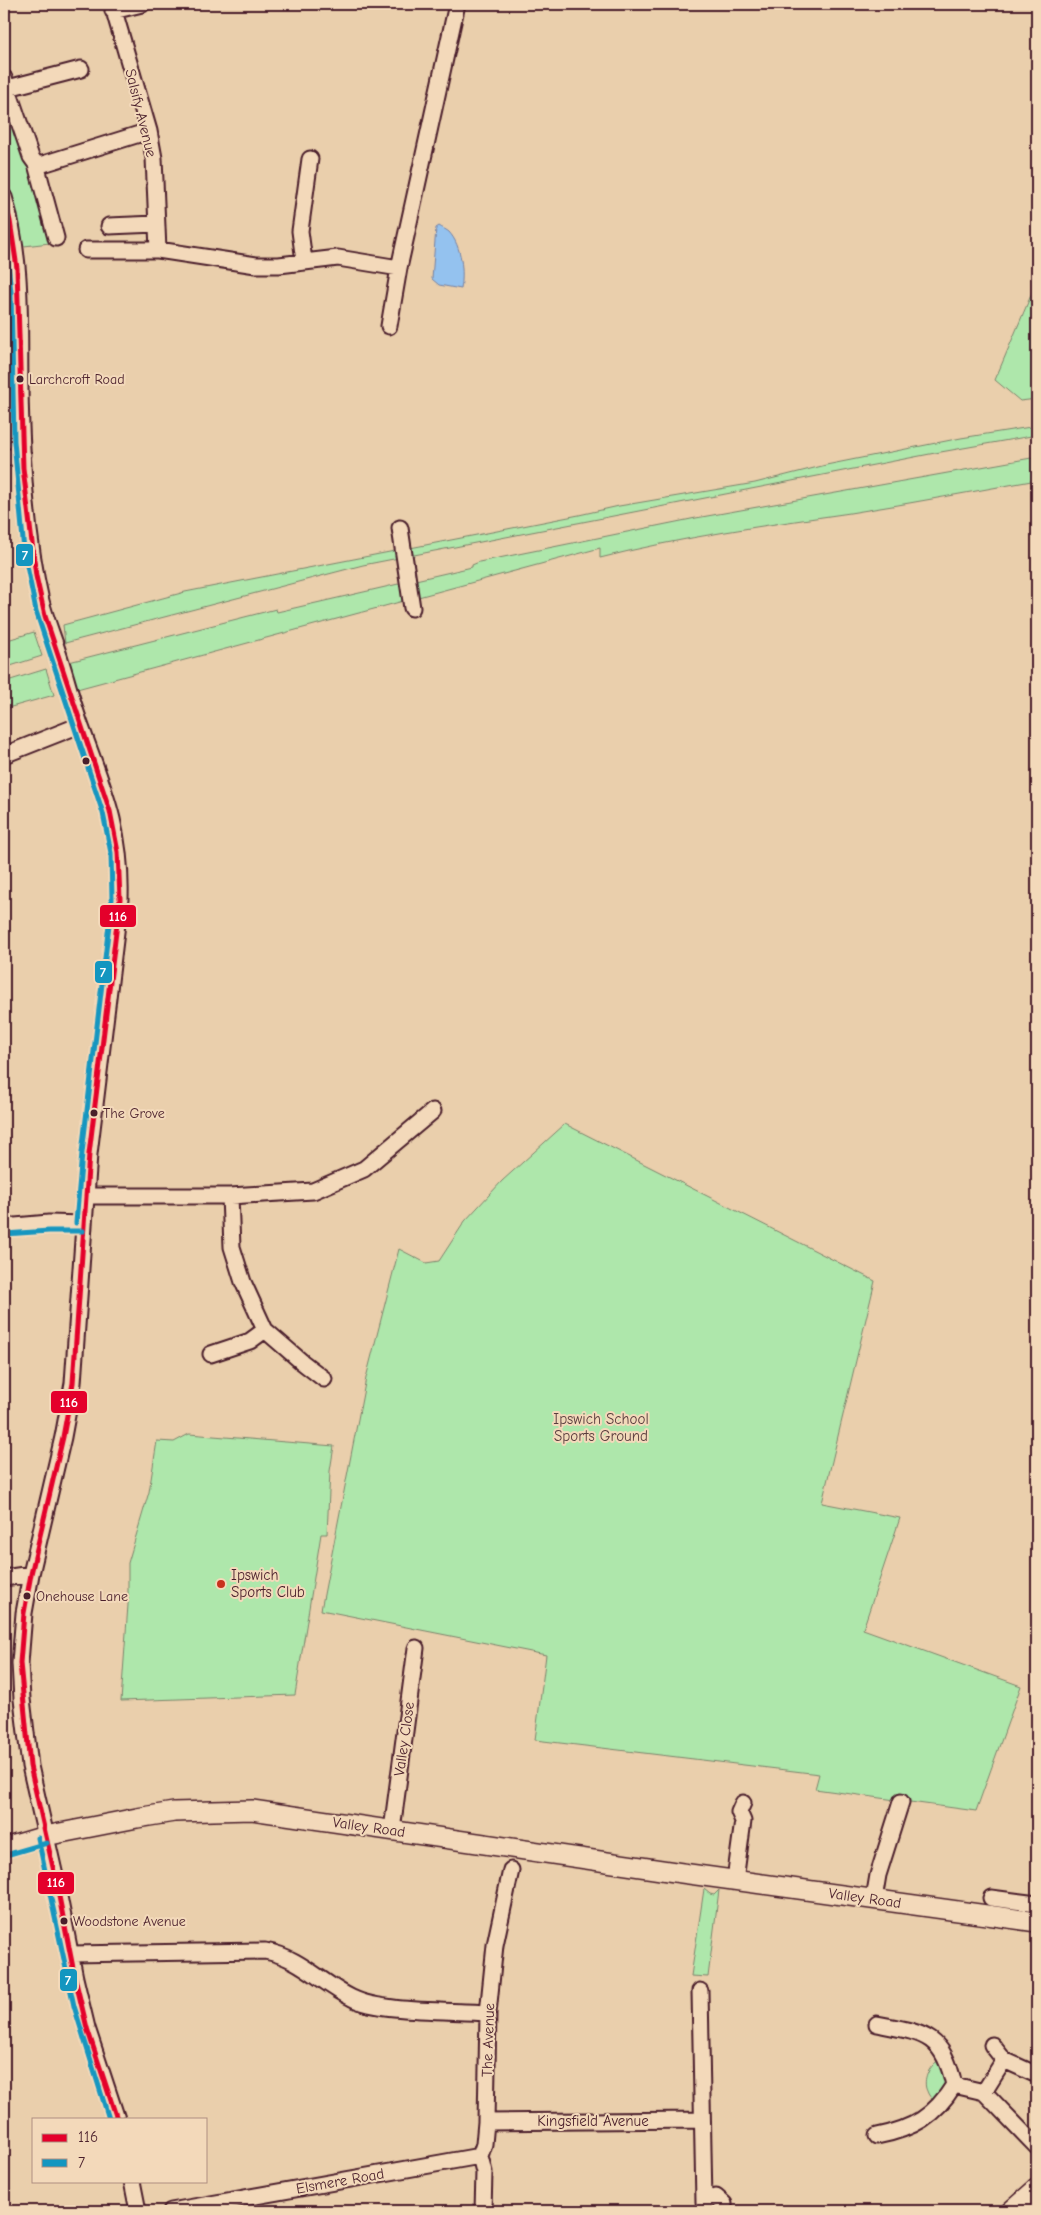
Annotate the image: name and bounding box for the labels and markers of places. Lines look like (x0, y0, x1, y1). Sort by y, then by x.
place label: Larchcroft Road (29, 371, 125, 388)
marker: Larchcroft Road (15, 374, 25, 384)
unlabelled marker (81, 756, 91, 766)
place label: The Grove (103, 1105, 165, 1122)
marker: The Grove (89, 1108, 99, 1118)
place label: Ipswich Sports Club (231, 1566, 305, 1601)
marker: Ipswich Sports Club (215, 1578, 227, 1590)
place label: Onehouse Lane (36, 1588, 128, 1605)
marker: Onehouse Lane (22, 1591, 32, 1601)
place label: Woodstone Avenue (73, 1913, 186, 1930)
marker: Woodstone Avenue (59, 1916, 69, 1926)

